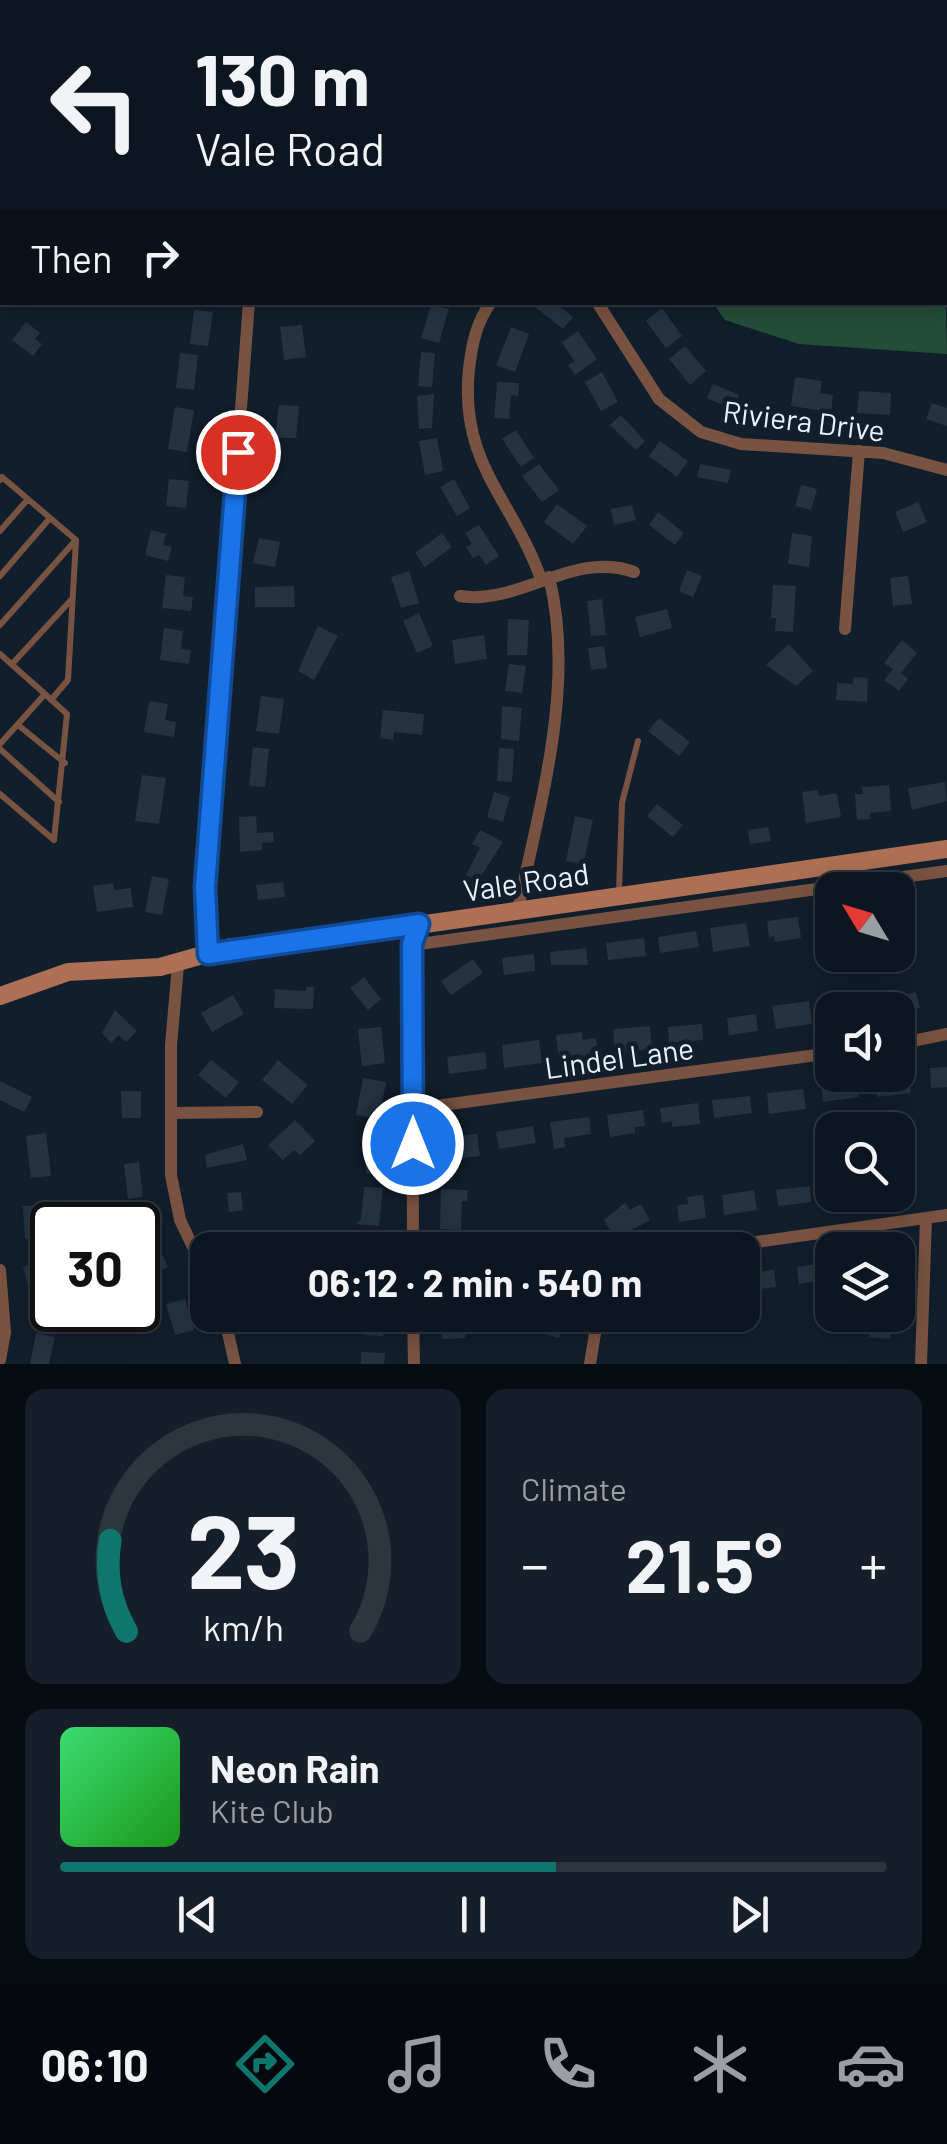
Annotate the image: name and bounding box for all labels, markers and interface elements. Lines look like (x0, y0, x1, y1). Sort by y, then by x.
text: 130 m (195, 36, 370, 120)
icon: left (30, 40, 160, 170)
text: Vale Road (195, 121, 385, 175)
icon: right (133, 230, 188, 285)
text: Then (30, 235, 113, 281)
street label: Riviera Drive (721, 392, 887, 448)
pin (196, 410, 281, 495)
icon: arrive (211, 425, 266, 480)
street label: Vale Road (461, 854, 591, 908)
north arrow (815, 872, 915, 972)
map controls (815, 872, 915, 1332)
button: sound (815, 992, 915, 1092)
street label: Lindel Lane (542, 1029, 696, 1085)
position arrow (361, 1092, 465, 1196)
button: search (815, 1112, 915, 1212)
speed limit sign: 30 (30, 1202, 160, 1332)
button: layers (815, 1232, 915, 1332)
text: 06:12 · 2 min · 540 m (308, 1259, 642, 1305)
text: Climate (521, 1469, 627, 1507)
text: 23 (187, 1485, 299, 1610)
text: 21.5° (626, 1518, 782, 1608)
text: − (521, 1530, 549, 1596)
text: + (859, 1530, 887, 1596)
text: km/h (203, 1605, 283, 1648)
text: Neon Rain (210, 1745, 379, 1791)
text: Kite Club (210, 1791, 334, 1829)
icon: previous (170, 1887, 225, 1942)
icon: pause (446, 1887, 501, 1942)
icon: next (722, 1887, 777, 1942)
icon: directions (230, 2029, 300, 2099)
icon: music (382, 2029, 452, 2099)
icon: phone (533, 2029, 603, 2099)
icon: climate (685, 2029, 755, 2099)
icon: car (836, 2029, 906, 2099)
text: 06:10 (41, 2037, 149, 2091)

